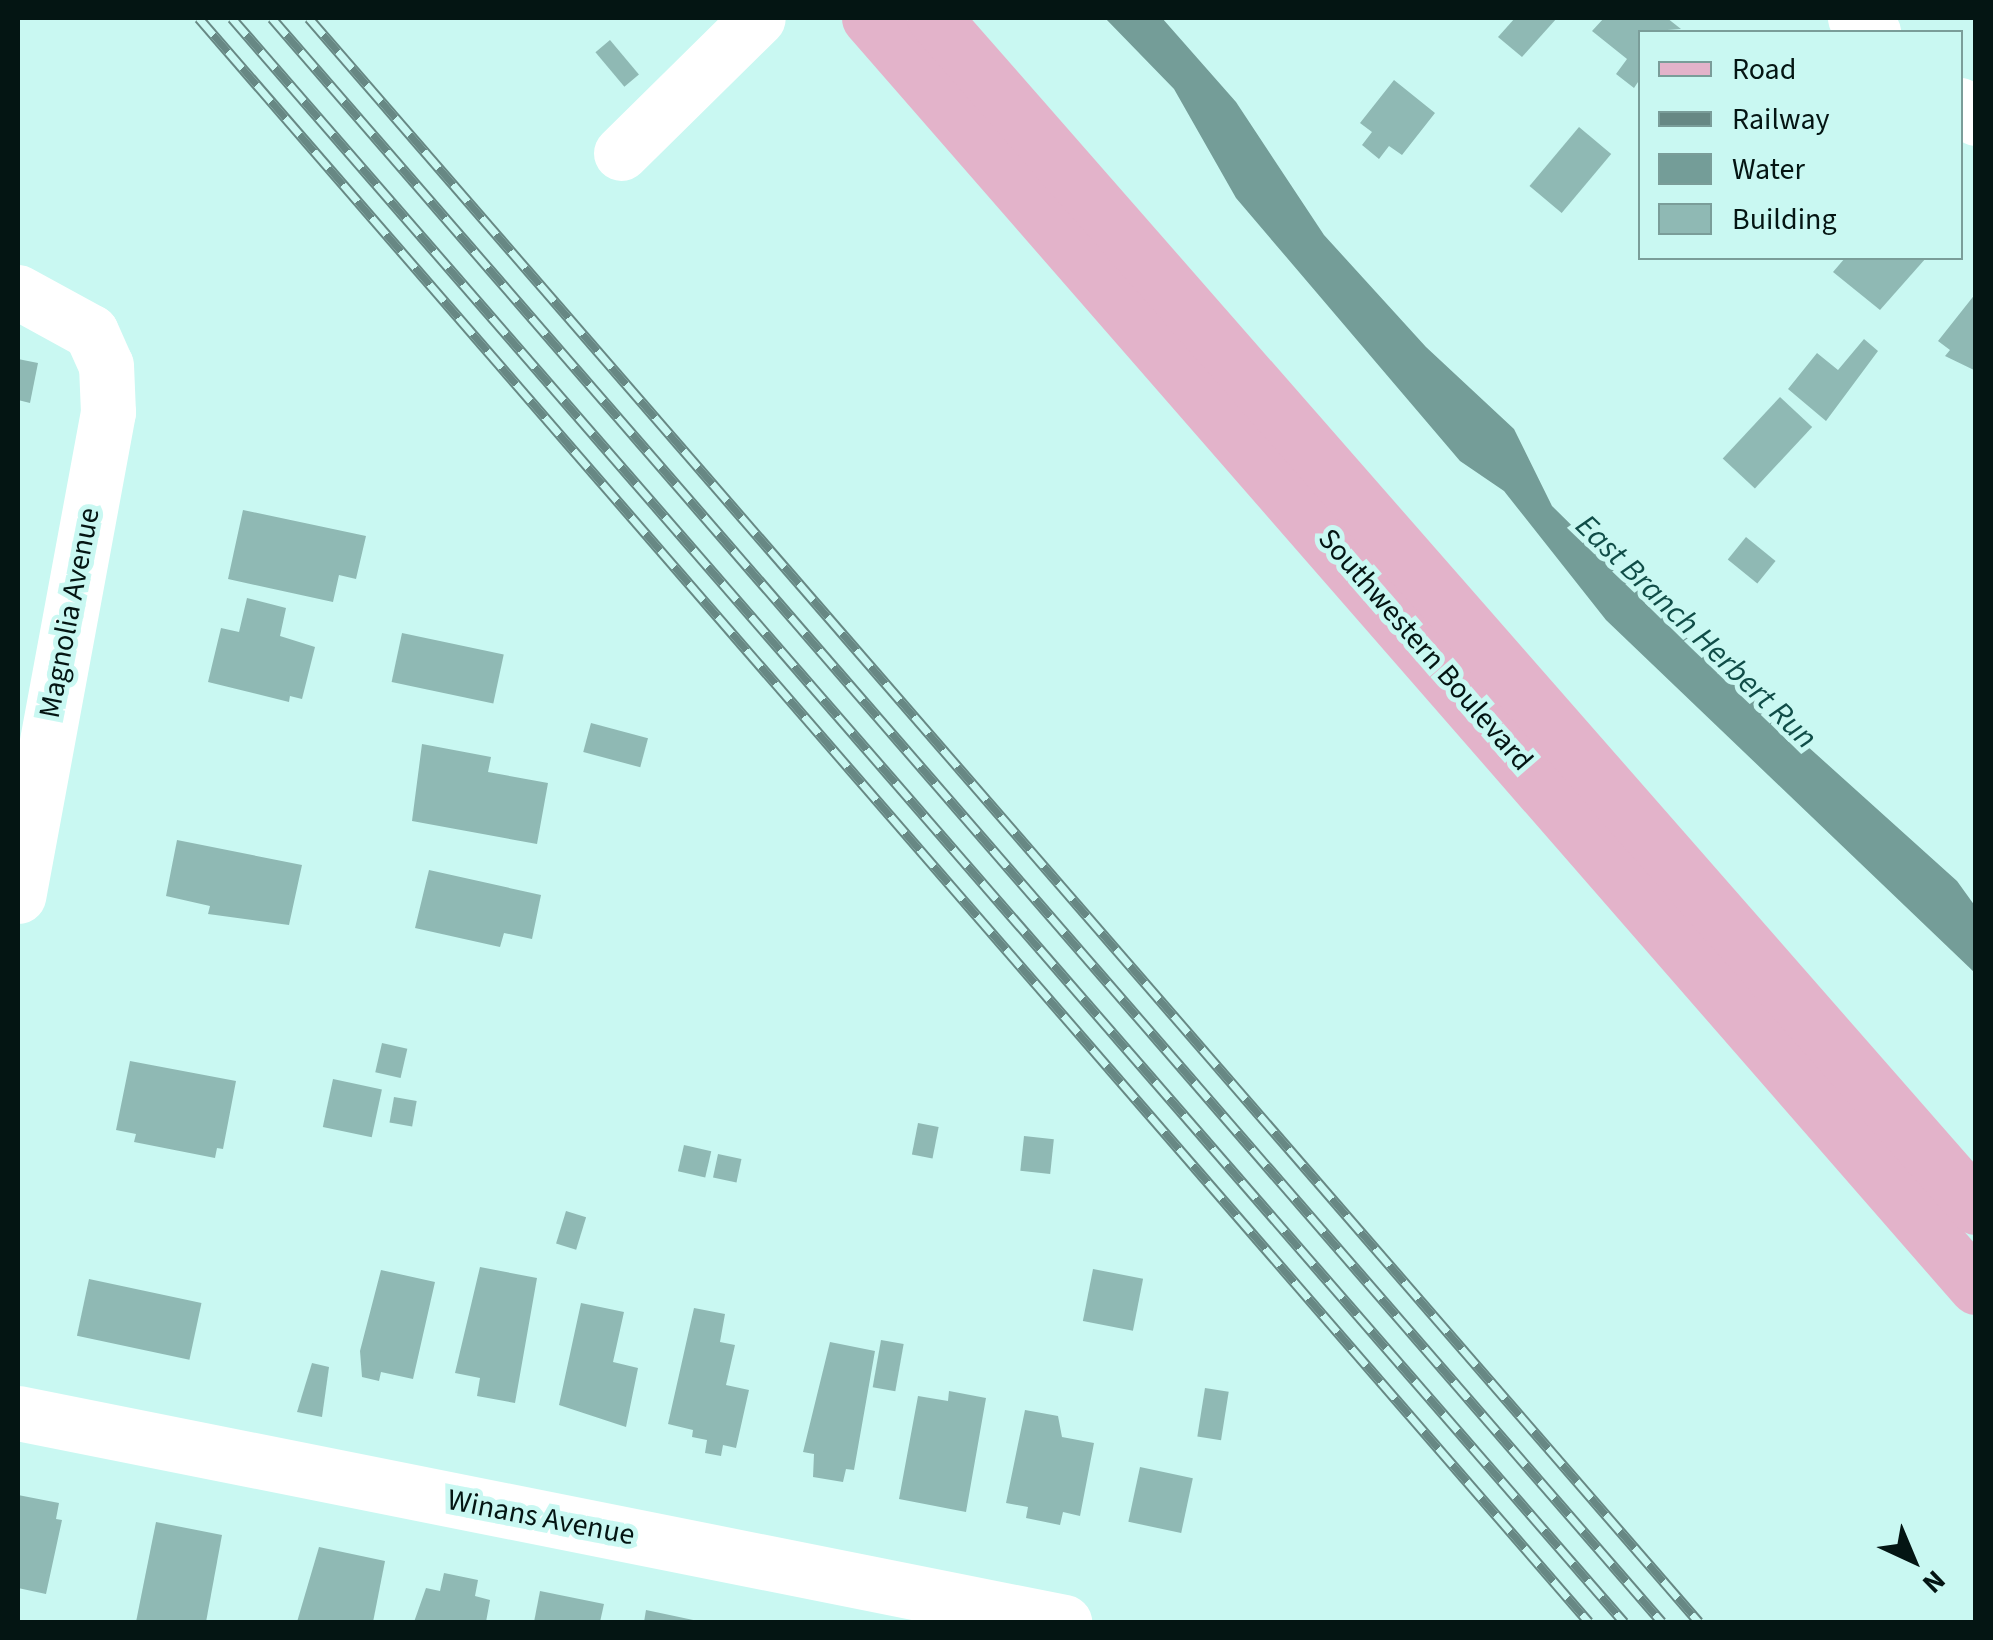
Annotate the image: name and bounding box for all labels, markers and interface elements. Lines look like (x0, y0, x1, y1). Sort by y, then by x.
legend (1638, 30, 1963, 260)
text: Road (1732, 48, 1796, 91)
text: Railway (1732, 98, 1830, 141)
text: Water (1732, 148, 1805, 191)
text: Building (1732, 198, 1837, 241)
street label: Magnolia Avenue (32, 505, 108, 721)
water label: East Branch Herbert Run (1567, 507, 1825, 757)
street label: Southwestern Boulevard (1310, 522, 1540, 778)
street label: Winans Avenue (444, 1482, 638, 1554)
north arrow (1863, 1510, 1963, 1610)
text: N (1913, 1561, 1954, 1602)

